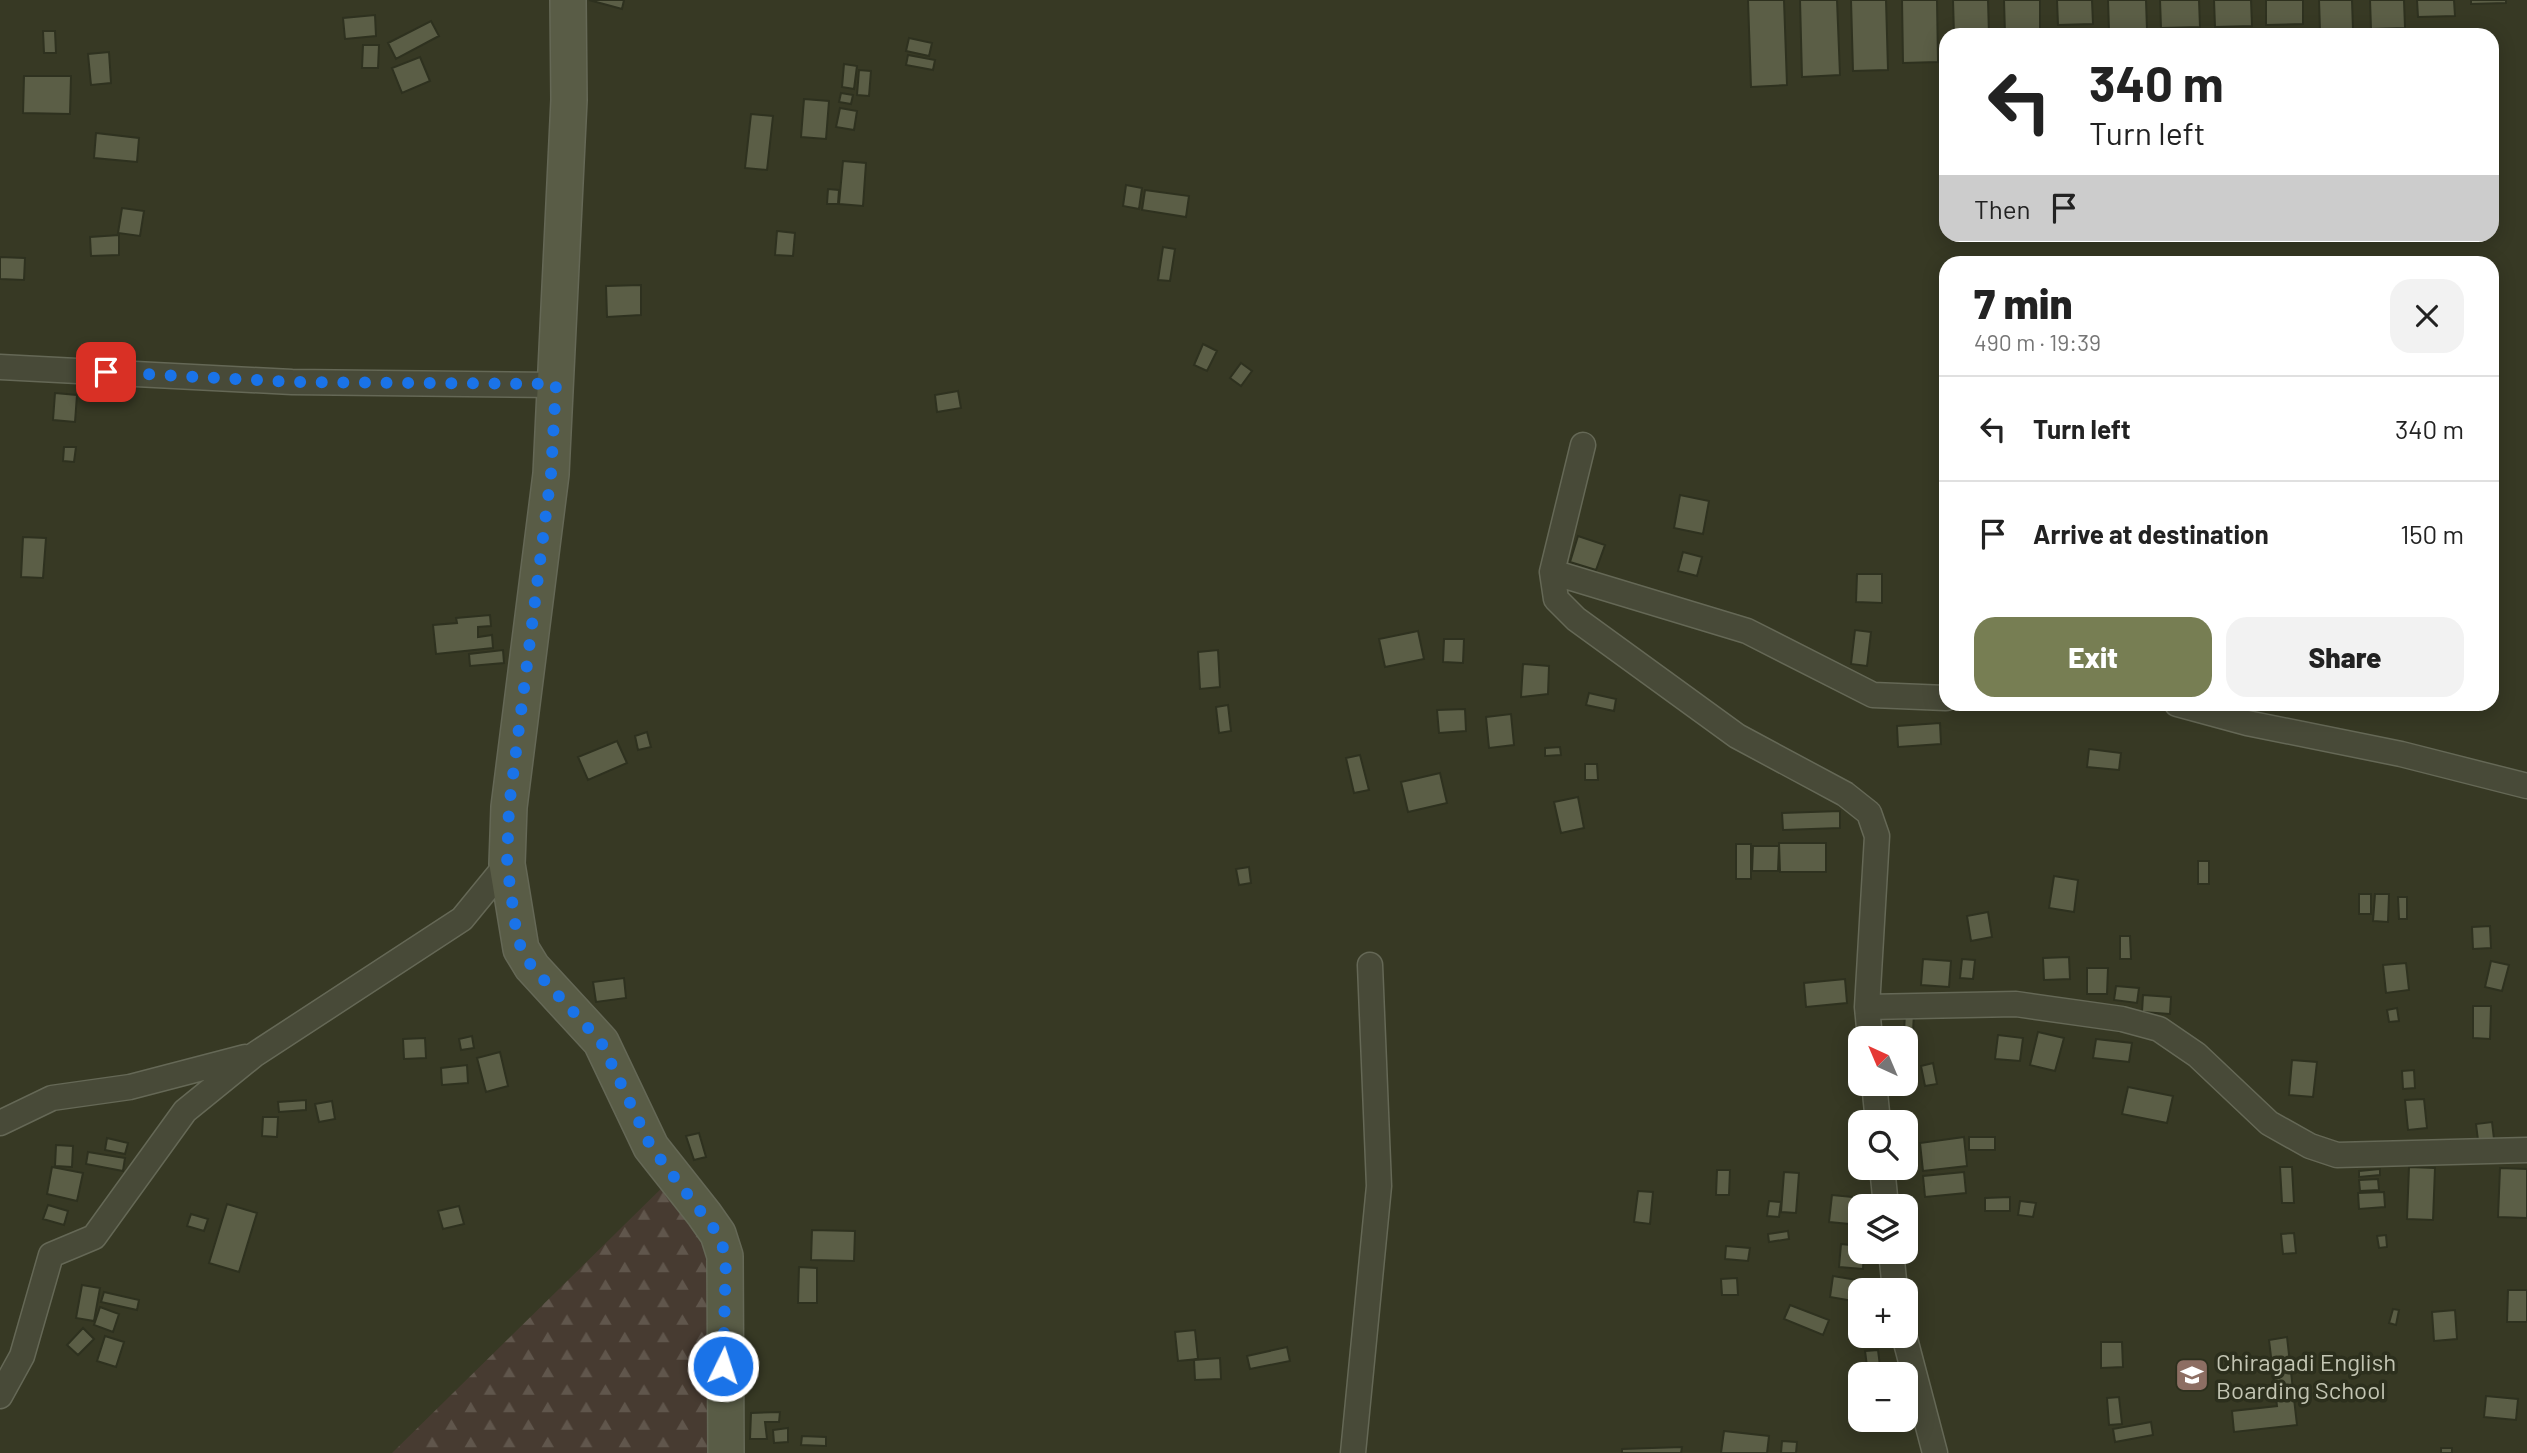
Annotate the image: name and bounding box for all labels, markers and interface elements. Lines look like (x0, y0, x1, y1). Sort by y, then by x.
text: 340 m (2089, 53, 2224, 112)
icon: left (1974, 56, 2065, 147)
text: Turn left (2089, 113, 2206, 151)
icon: arrive (2045, 189, 2083, 227)
text: Then (1974, 193, 2031, 224)
text: 7 min (1974, 277, 2073, 327)
button: close (2390, 279, 2464, 353)
text: 490 m · 19:39 (1974, 328, 2101, 356)
pin (76, 342, 136, 402)
icon: arrive (87, 353, 125, 391)
icon: left (1974, 410, 2012, 448)
text: Turn left (2033, 413, 2131, 444)
text: 340 m (2395, 413, 2464, 444)
icon: arrive (1974, 515, 2012, 553)
text: Arrive at destination (2033, 518, 2269, 549)
text: 150 m (2400, 518, 2464, 549)
button: Exit (1974, 617, 2212, 697)
button: Share (2226, 617, 2464, 697)
north arrow (1848, 1026, 1918, 1096)
map controls (1848, 1026, 1918, 1432)
button: search (1848, 1110, 1918, 1180)
button: layers (1848, 1194, 1918, 1264)
button: + (1848, 1278, 1918, 1348)
position arrow (686, 1329, 760, 1403)
place label: Chiragadi English Boarding School (2216, 1347, 2396, 1404)
school or university icon: Chiragadi English Boarding School (2173, 1356, 2211, 1394)
button: − (1848, 1362, 1918, 1432)

